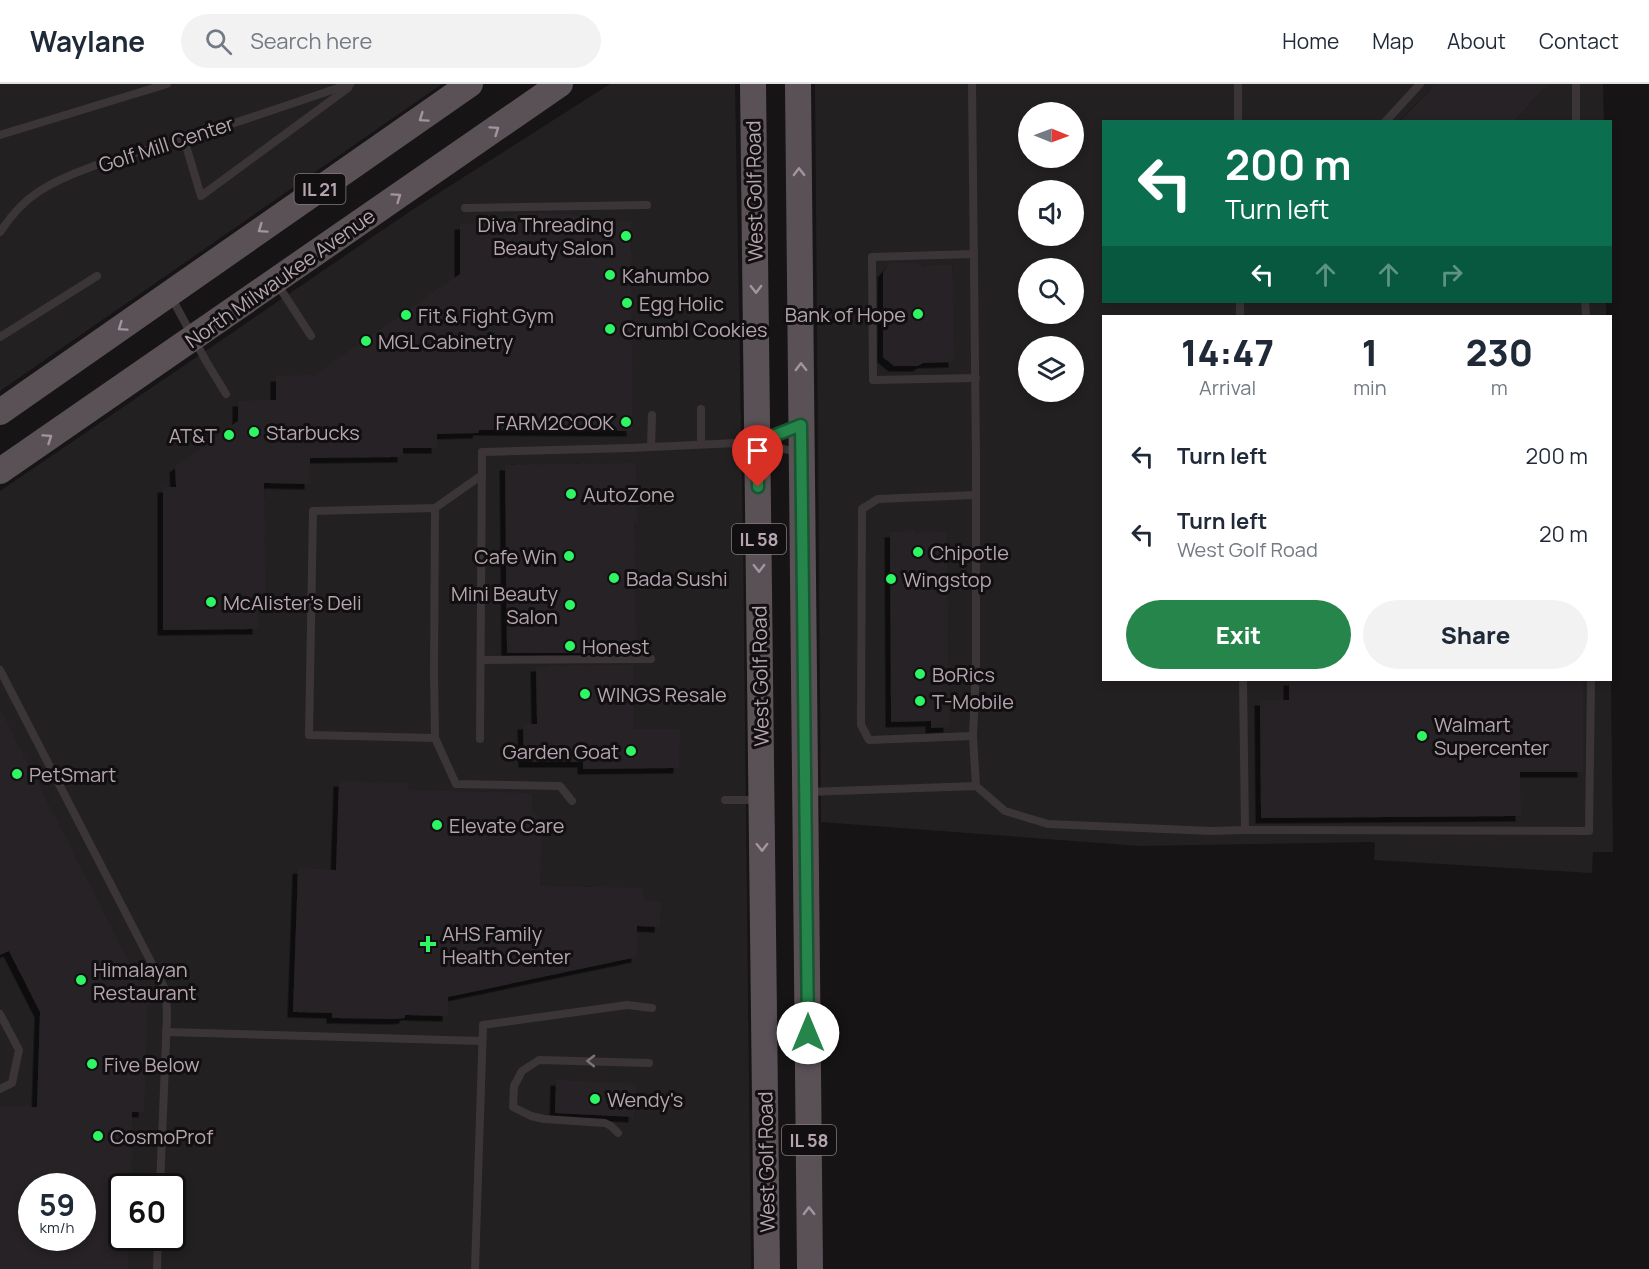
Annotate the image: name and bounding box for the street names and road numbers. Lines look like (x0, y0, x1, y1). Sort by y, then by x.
street label: Golf Mill Center (95, 109, 237, 179)
street label: West Golf Road (739, 120, 769, 262)
road number: IL 21 (294, 174, 346, 204)
street label: North Milwaukee Avenue (180, 202, 380, 354)
road number: IL 58 (732, 524, 786, 554)
street label: West Golf Road (745, 605, 775, 747)
street label: West Golf Road (751, 1091, 781, 1233)
road number: IL 58 (782, 1125, 836, 1155)

